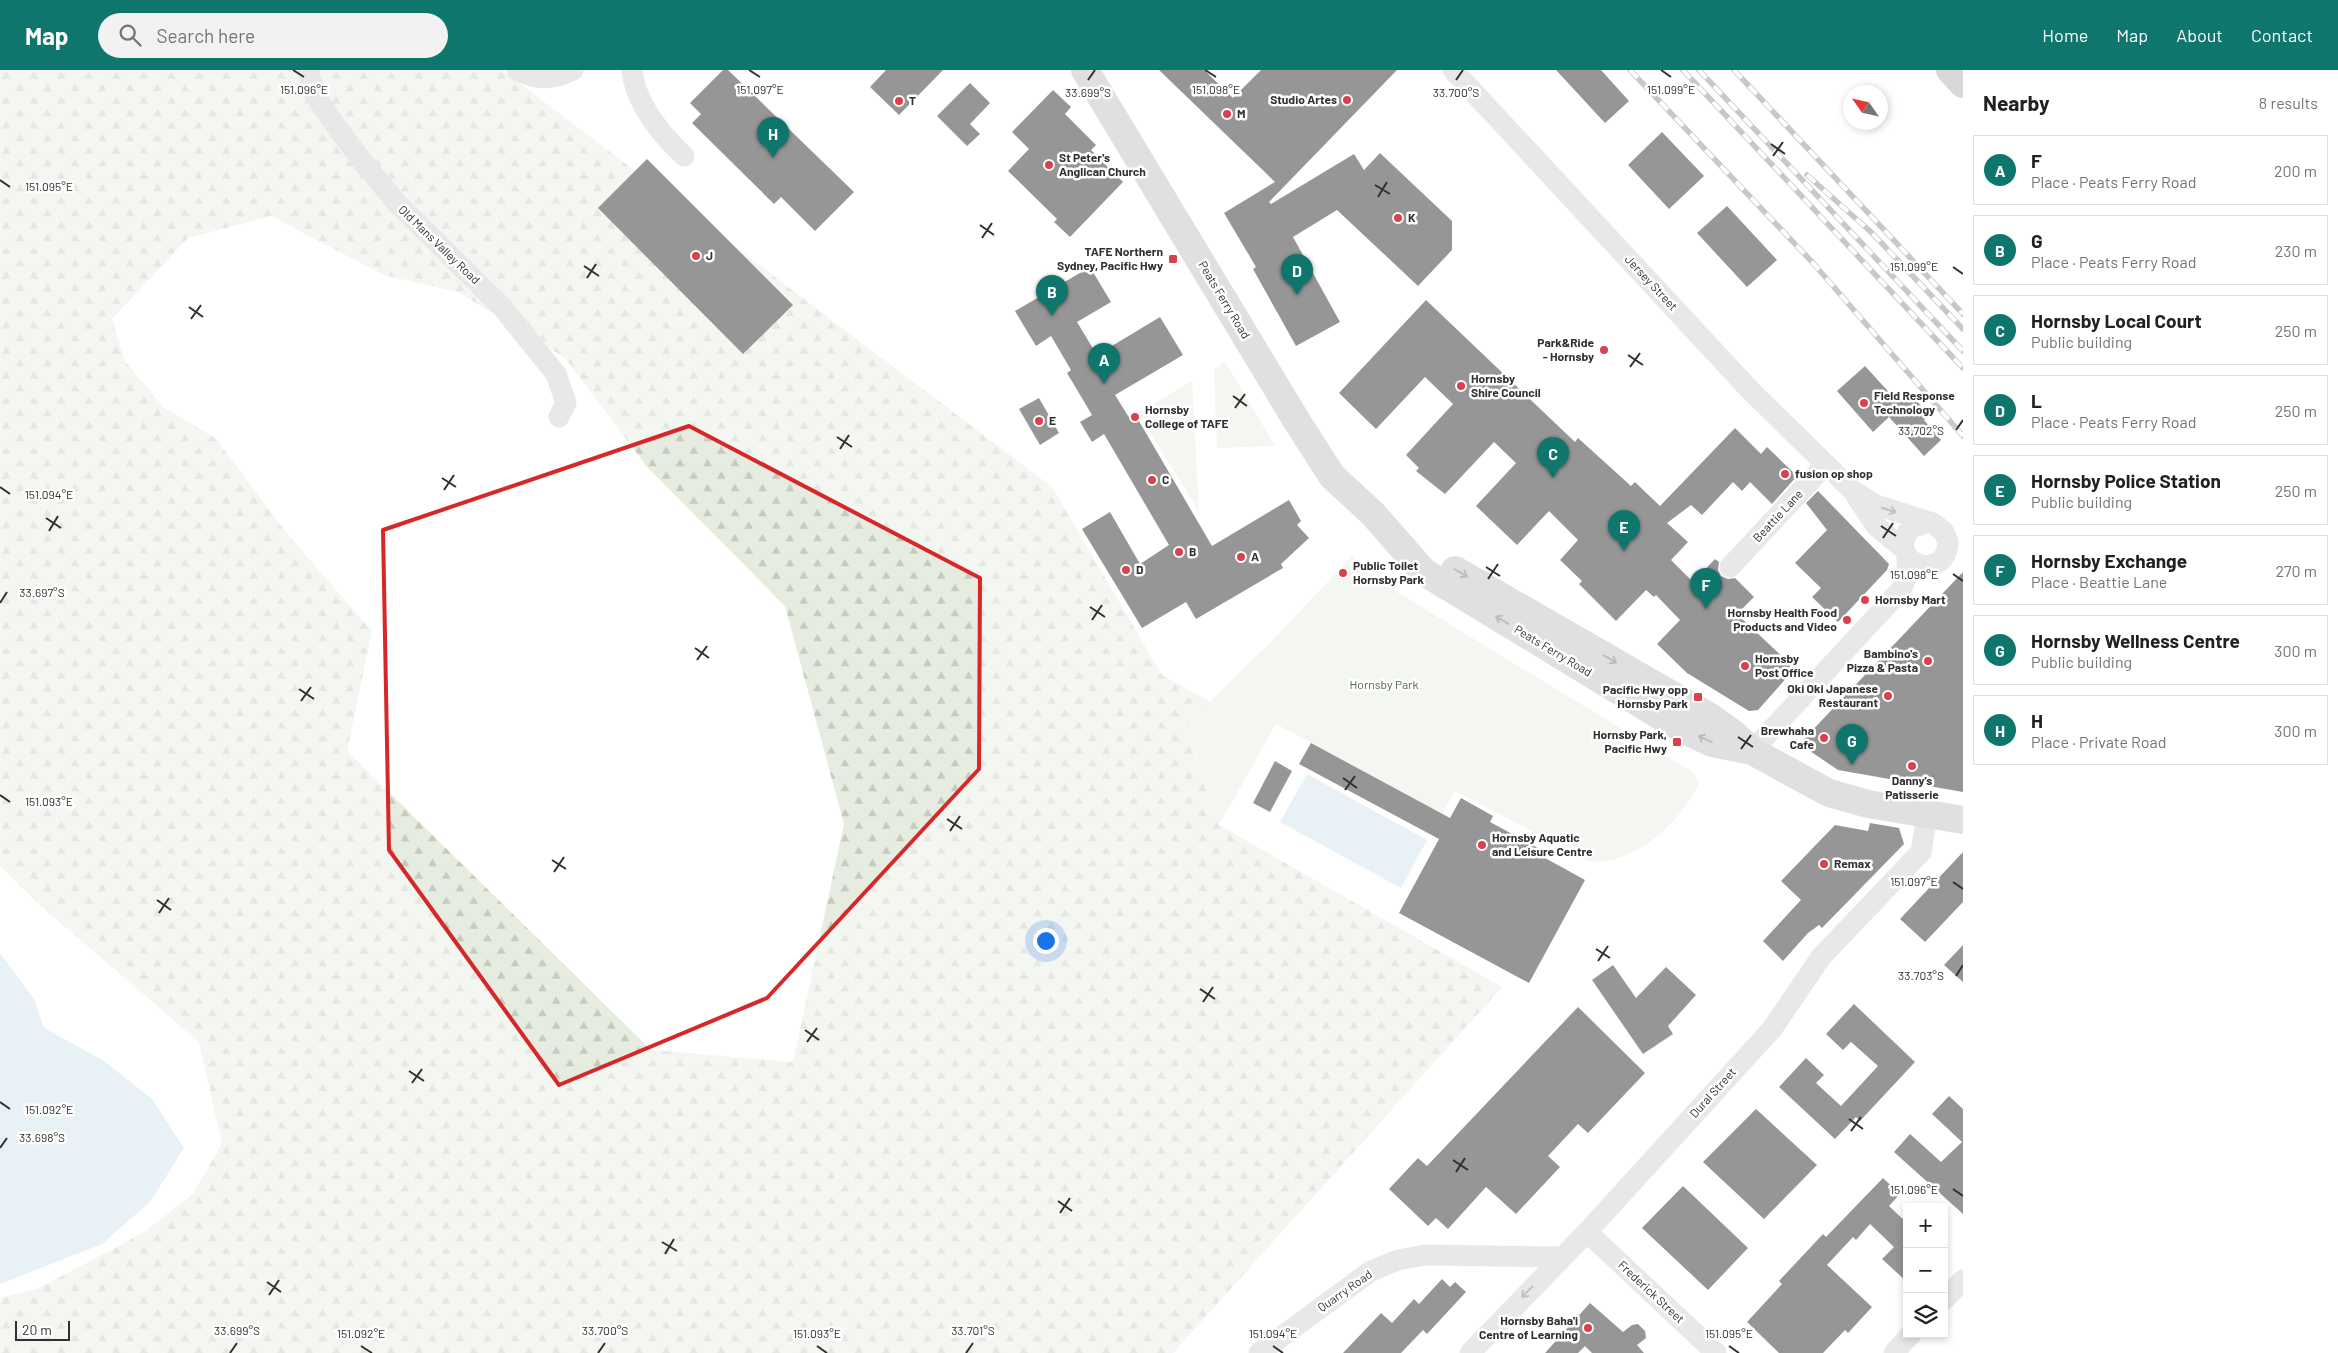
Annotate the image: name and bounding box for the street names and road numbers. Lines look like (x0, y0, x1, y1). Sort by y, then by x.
street label: Old Mans Valley Road (396, 202, 483, 287)
street label: Jersey Street (1623, 252, 1681, 313)
street label: Peats Ferry Road (1196, 258, 1254, 341)
street label: Beattie Lane (1750, 486, 1805, 544)
street label: Peats Ferry Road (1512, 621, 1595, 679)
street label: Dural Street (1686, 1065, 1738, 1120)
street label: Frederick Street (1616, 1257, 1688, 1325)
street label: Quarry Road (1315, 1266, 1374, 1314)

